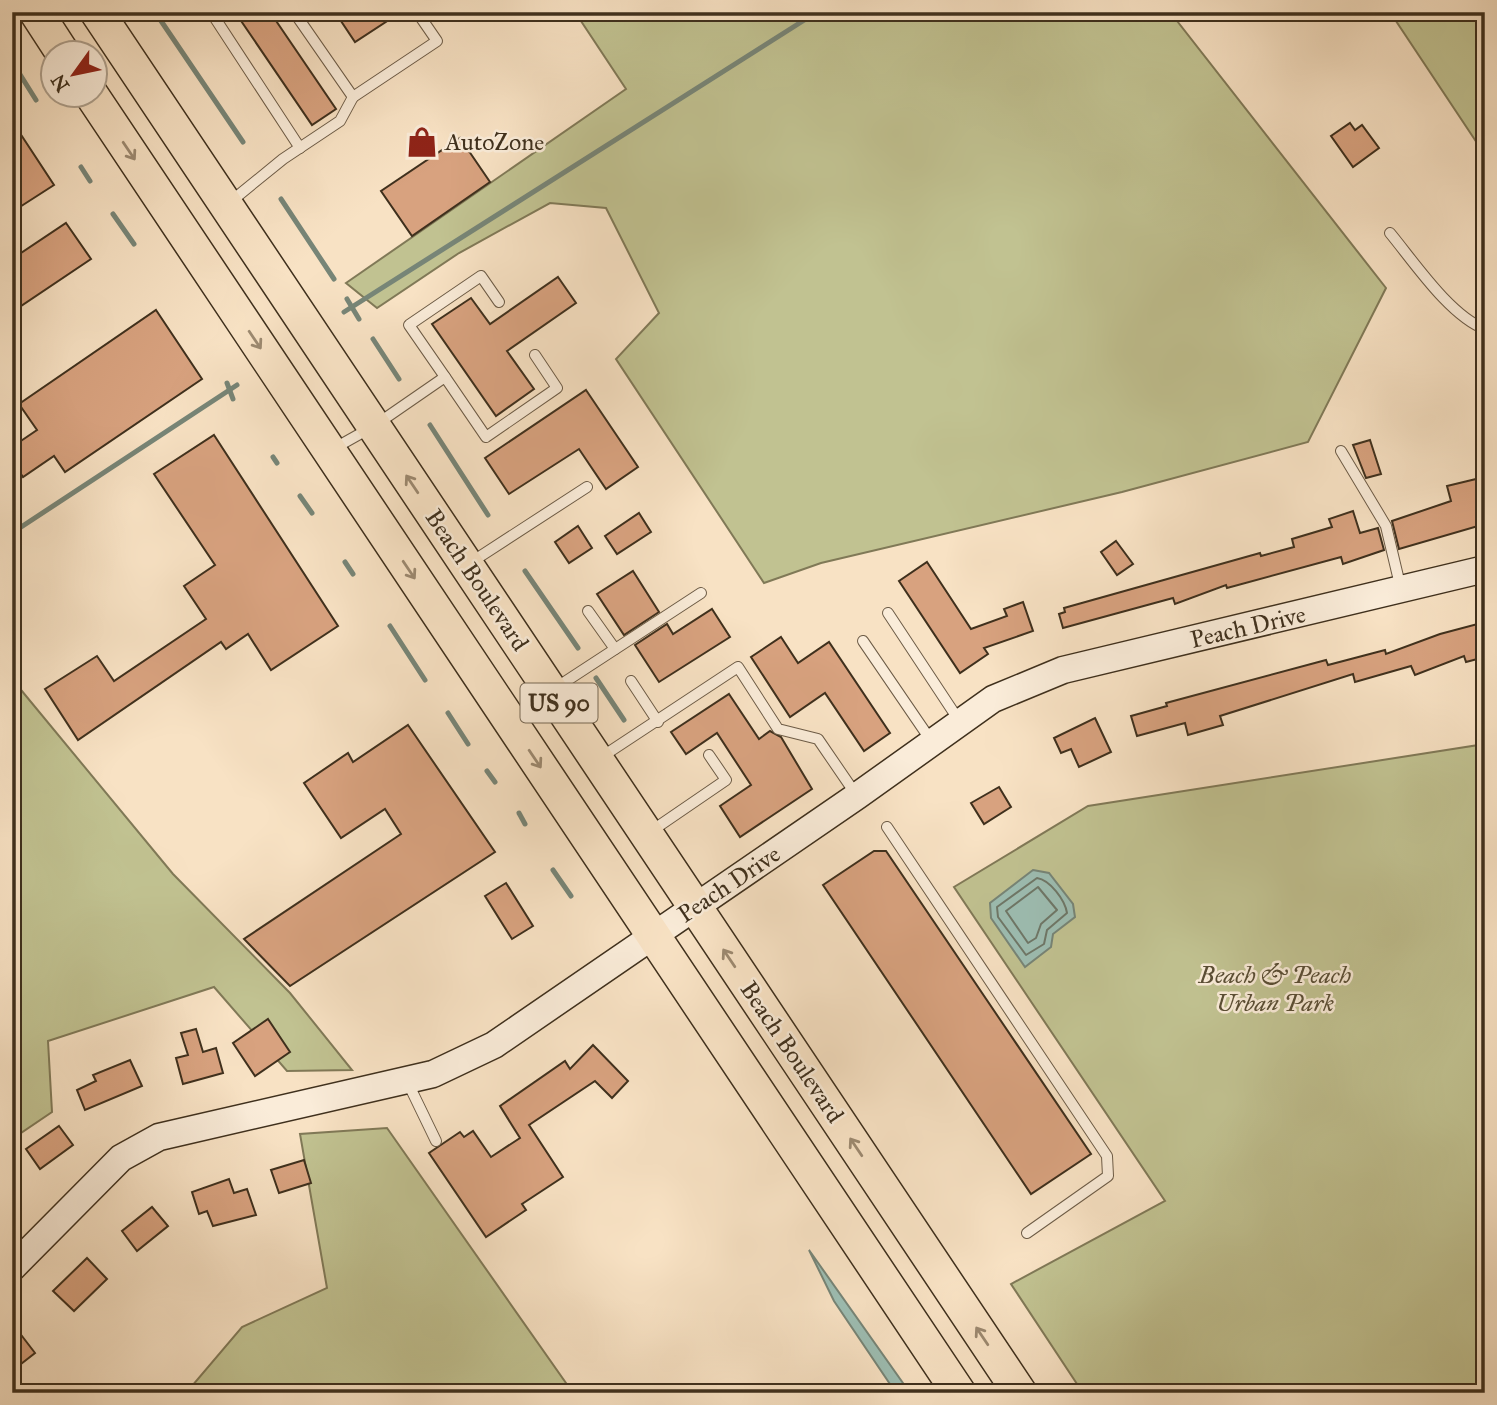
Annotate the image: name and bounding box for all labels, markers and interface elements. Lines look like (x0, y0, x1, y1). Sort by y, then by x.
north arrow (38, 38, 108, 108)
text: N (46, 70, 74, 96)
shop icon: AutoZone (405, 125, 439, 159)
place label: AutoZone (444, 127, 544, 157)
one-way arrow (121, 141, 136, 160)
one-way arrow (248, 330, 262, 349)
one-way arrow (405, 474, 419, 494)
street label: Beach Boulevard (419, 503, 535, 657)
one-way arrow (402, 560, 416, 579)
street label: Peach Drive (1187, 599, 1309, 655)
road number: US 90 (520, 684, 598, 722)
one-way arrow (528, 749, 543, 768)
street label: Peach Drive (672, 839, 786, 929)
one-way arrow (722, 949, 736, 968)
park label: Beach & Peach Urban Park (1198, 960, 1351, 1018)
street label: Beach Boulevard (734, 975, 850, 1129)
one-way arrow (849, 1138, 863, 1157)
one-way arrow (975, 1327, 990, 1346)

